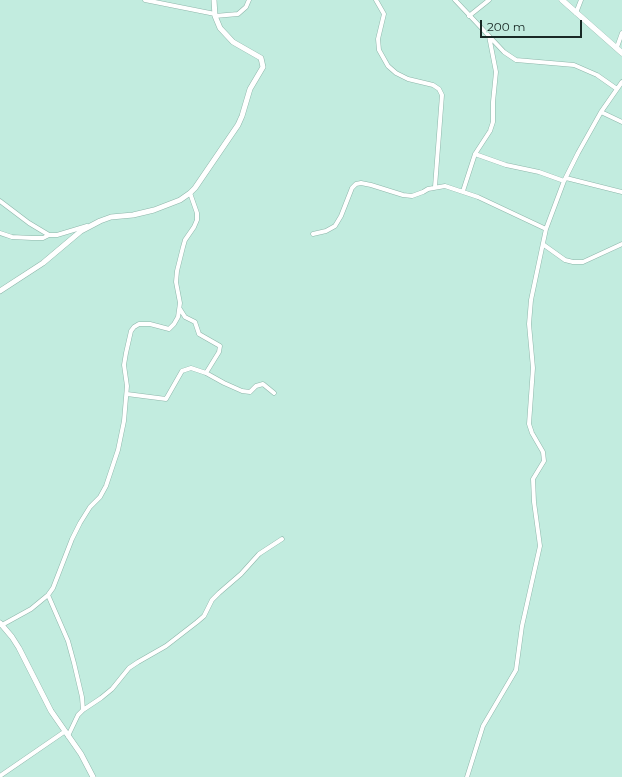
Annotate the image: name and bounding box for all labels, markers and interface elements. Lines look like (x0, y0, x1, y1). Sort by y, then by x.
scale bar (482, 12, 584, 38)
text: 200 m (487, 19, 526, 34)

